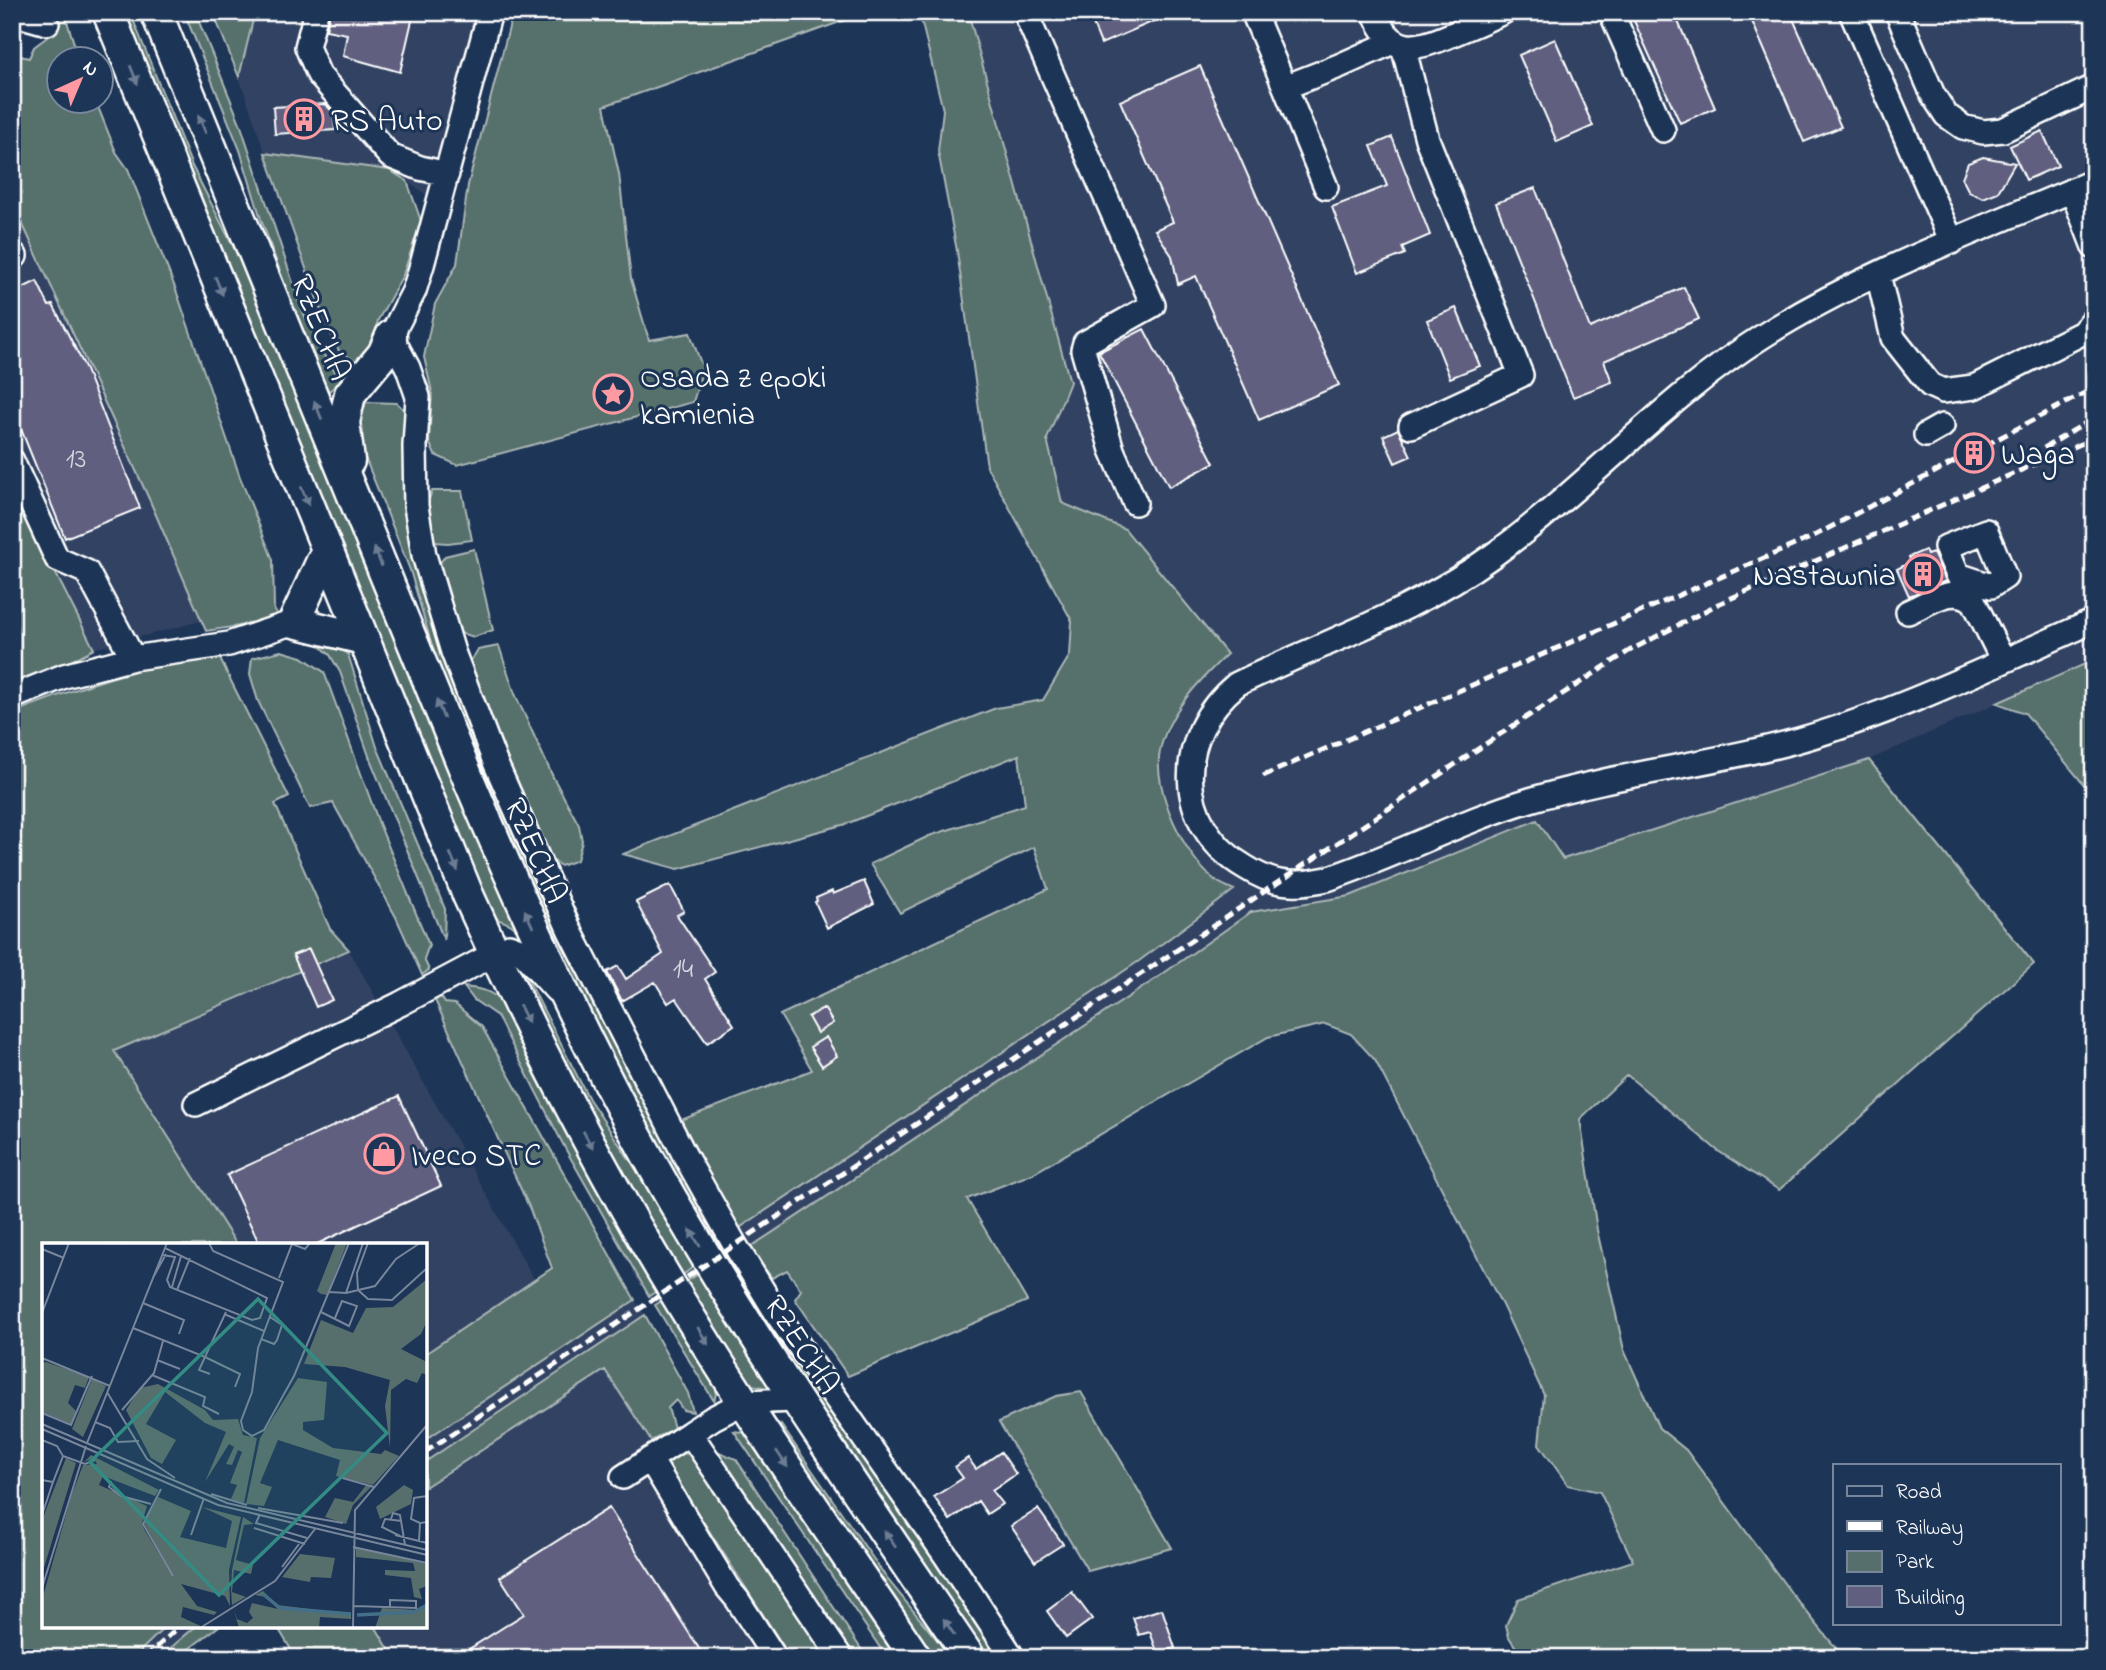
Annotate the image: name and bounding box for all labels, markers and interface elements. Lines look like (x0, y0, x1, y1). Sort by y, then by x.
north arrow (46, 46, 116, 116)
text: N (76, 55, 104, 84)
one-way arrow (128, 65, 139, 86)
building icon: RS Auto (283, 98, 325, 140)
place label: RS Auto (331, 99, 443, 146)
one-way arrow (196, 114, 207, 135)
street label: RZECHA (276, 268, 361, 389)
one-way arrow (214, 276, 225, 297)
place label: Osada z epoki kamienia (640, 356, 826, 440)
place icon: Osada z epoki kamienia (592, 373, 634, 415)
one-way arrow (312, 400, 323, 421)
building icon: Waga (1953, 432, 1995, 474)
place label: Waga (2001, 433, 2075, 480)
house number: 13 (66, 440, 86, 481)
one-way arrow (299, 486, 310, 507)
one-way arrow (372, 547, 383, 568)
building icon: Nastawnia (1902, 553, 1944, 595)
place label: Nastawnia (1753, 554, 1896, 601)
one-way arrow (434, 699, 445, 720)
street label: RZECHA (490, 791, 578, 912)
one-way arrow (449, 851, 460, 872)
one-way arrow (523, 909, 535, 929)
house number: 14 (673, 950, 694, 991)
one-way arrow (518, 1004, 529, 1024)
one-way arrow (582, 1130, 594, 1150)
shop icon: Iveco STC (363, 1133, 405, 1175)
place label: Iveco STC (411, 1134, 541, 1181)
one-way arrow (689, 1229, 701, 1248)
inset map (42, 1243, 427, 1628)
street label: RZECHA (750, 1287, 850, 1405)
one-way arrow (696, 1327, 709, 1346)
one-way arrow (775, 1449, 788, 1468)
legend (1833, 1464, 2060, 1624)
text: Road (1896, 1478, 1942, 1508)
text: Railway (1896, 1514, 1963, 1546)
one-way arrow (883, 1530, 897, 1548)
text: Park (1896, 1548, 1935, 1578)
text: Building (1895, 1584, 1965, 1616)
one-way arrow (943, 1617, 956, 1636)

